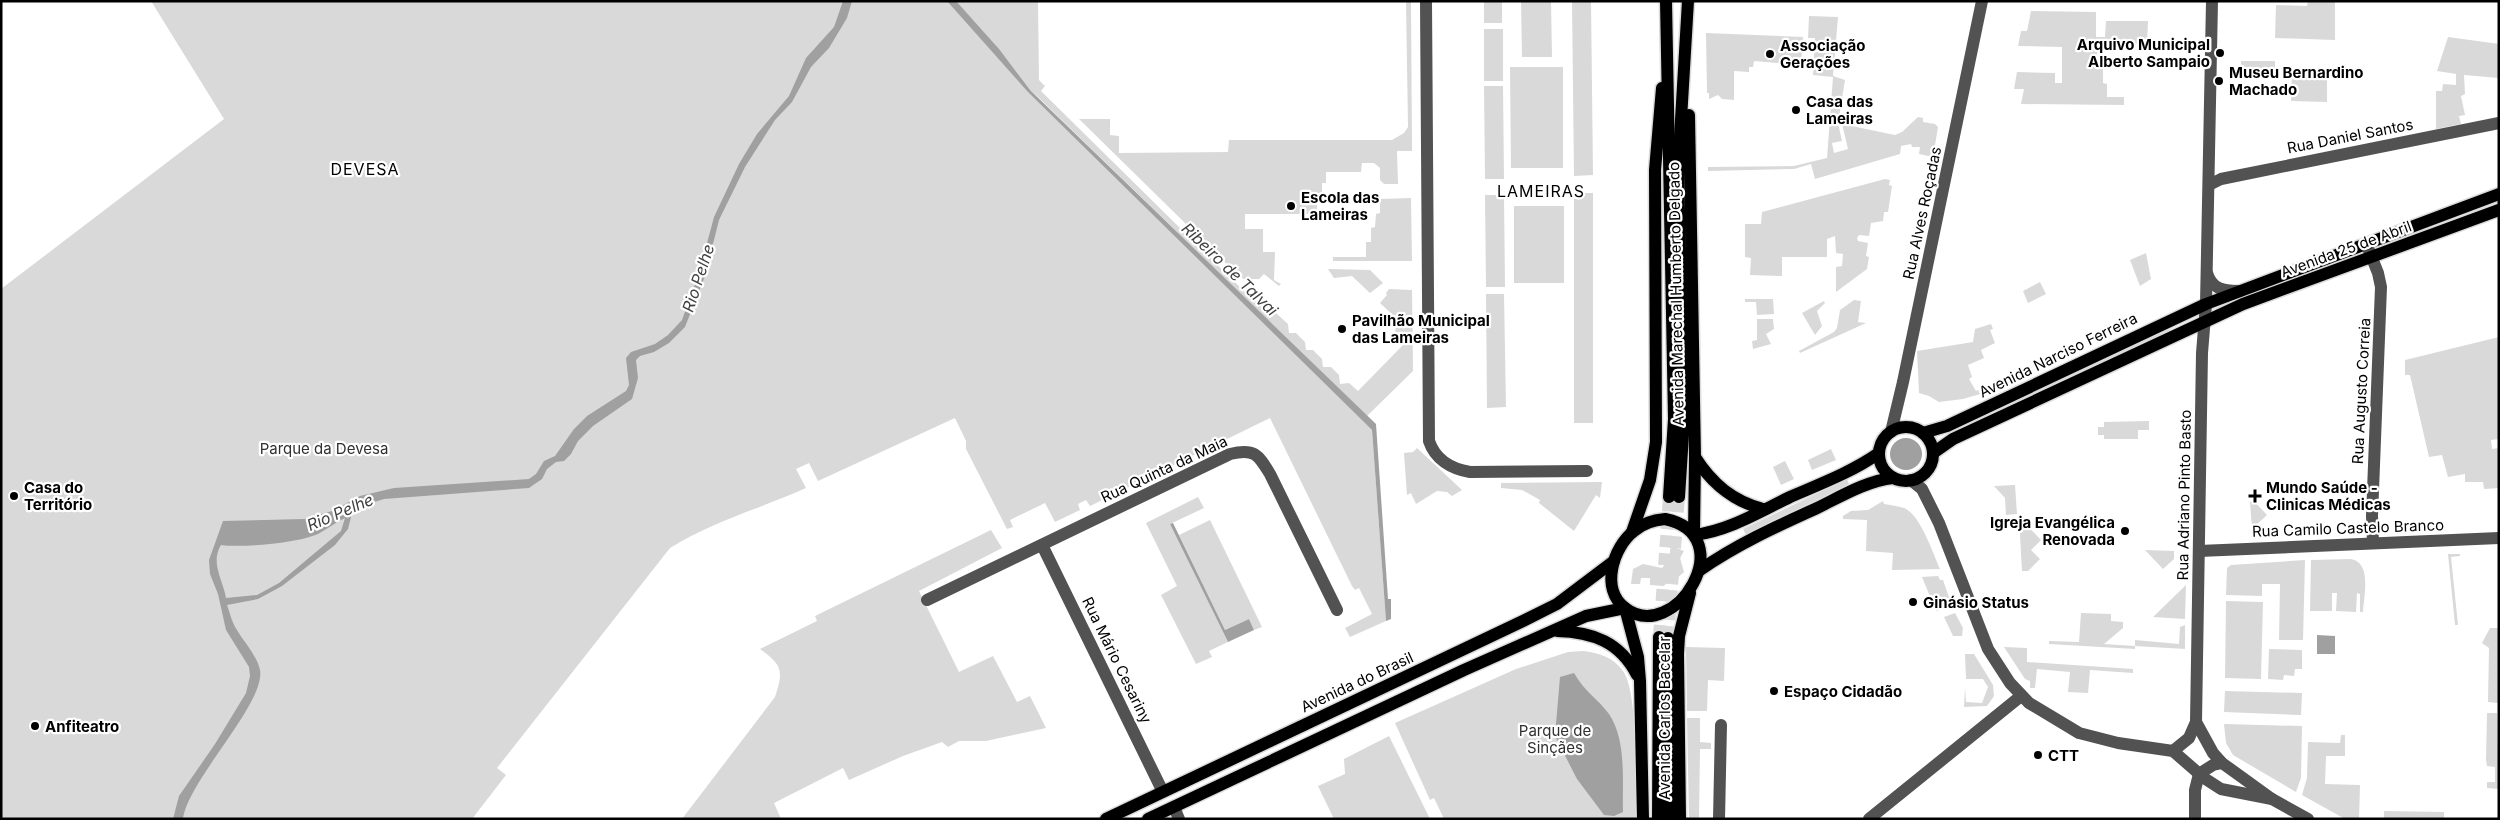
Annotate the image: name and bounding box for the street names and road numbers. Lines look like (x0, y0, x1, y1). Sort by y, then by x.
street label: Rua Daniel Santos (2285, 114, 2415, 158)
street label: Rua Alves Roçadas (1899, 145, 1945, 281)
street label: Avenida Marechal Humberto Delgado (1664, 162, 1688, 426)
street label: Avenida 25 de Abril (2278, 216, 2414, 282)
street label: Avenida Narciso Ferreira (1976, 308, 2140, 402)
street label: Rua Augusto Correia (2348, 317, 2374, 465)
street label: Rua Adriano Pinto Basto (2173, 410, 2195, 580)
street label: Rua Quinta da Maia (1098, 431, 1230, 507)
street label: Rua Camilo Castelo Branco (2252, 515, 2444, 541)
street label: Rua Mário Cesariny (1078, 594, 1156, 727)
street label: Avenida Carlos Bacelar (1655, 636, 1674, 800)
street label: Avenida do Brasil (1298, 648, 1416, 716)

